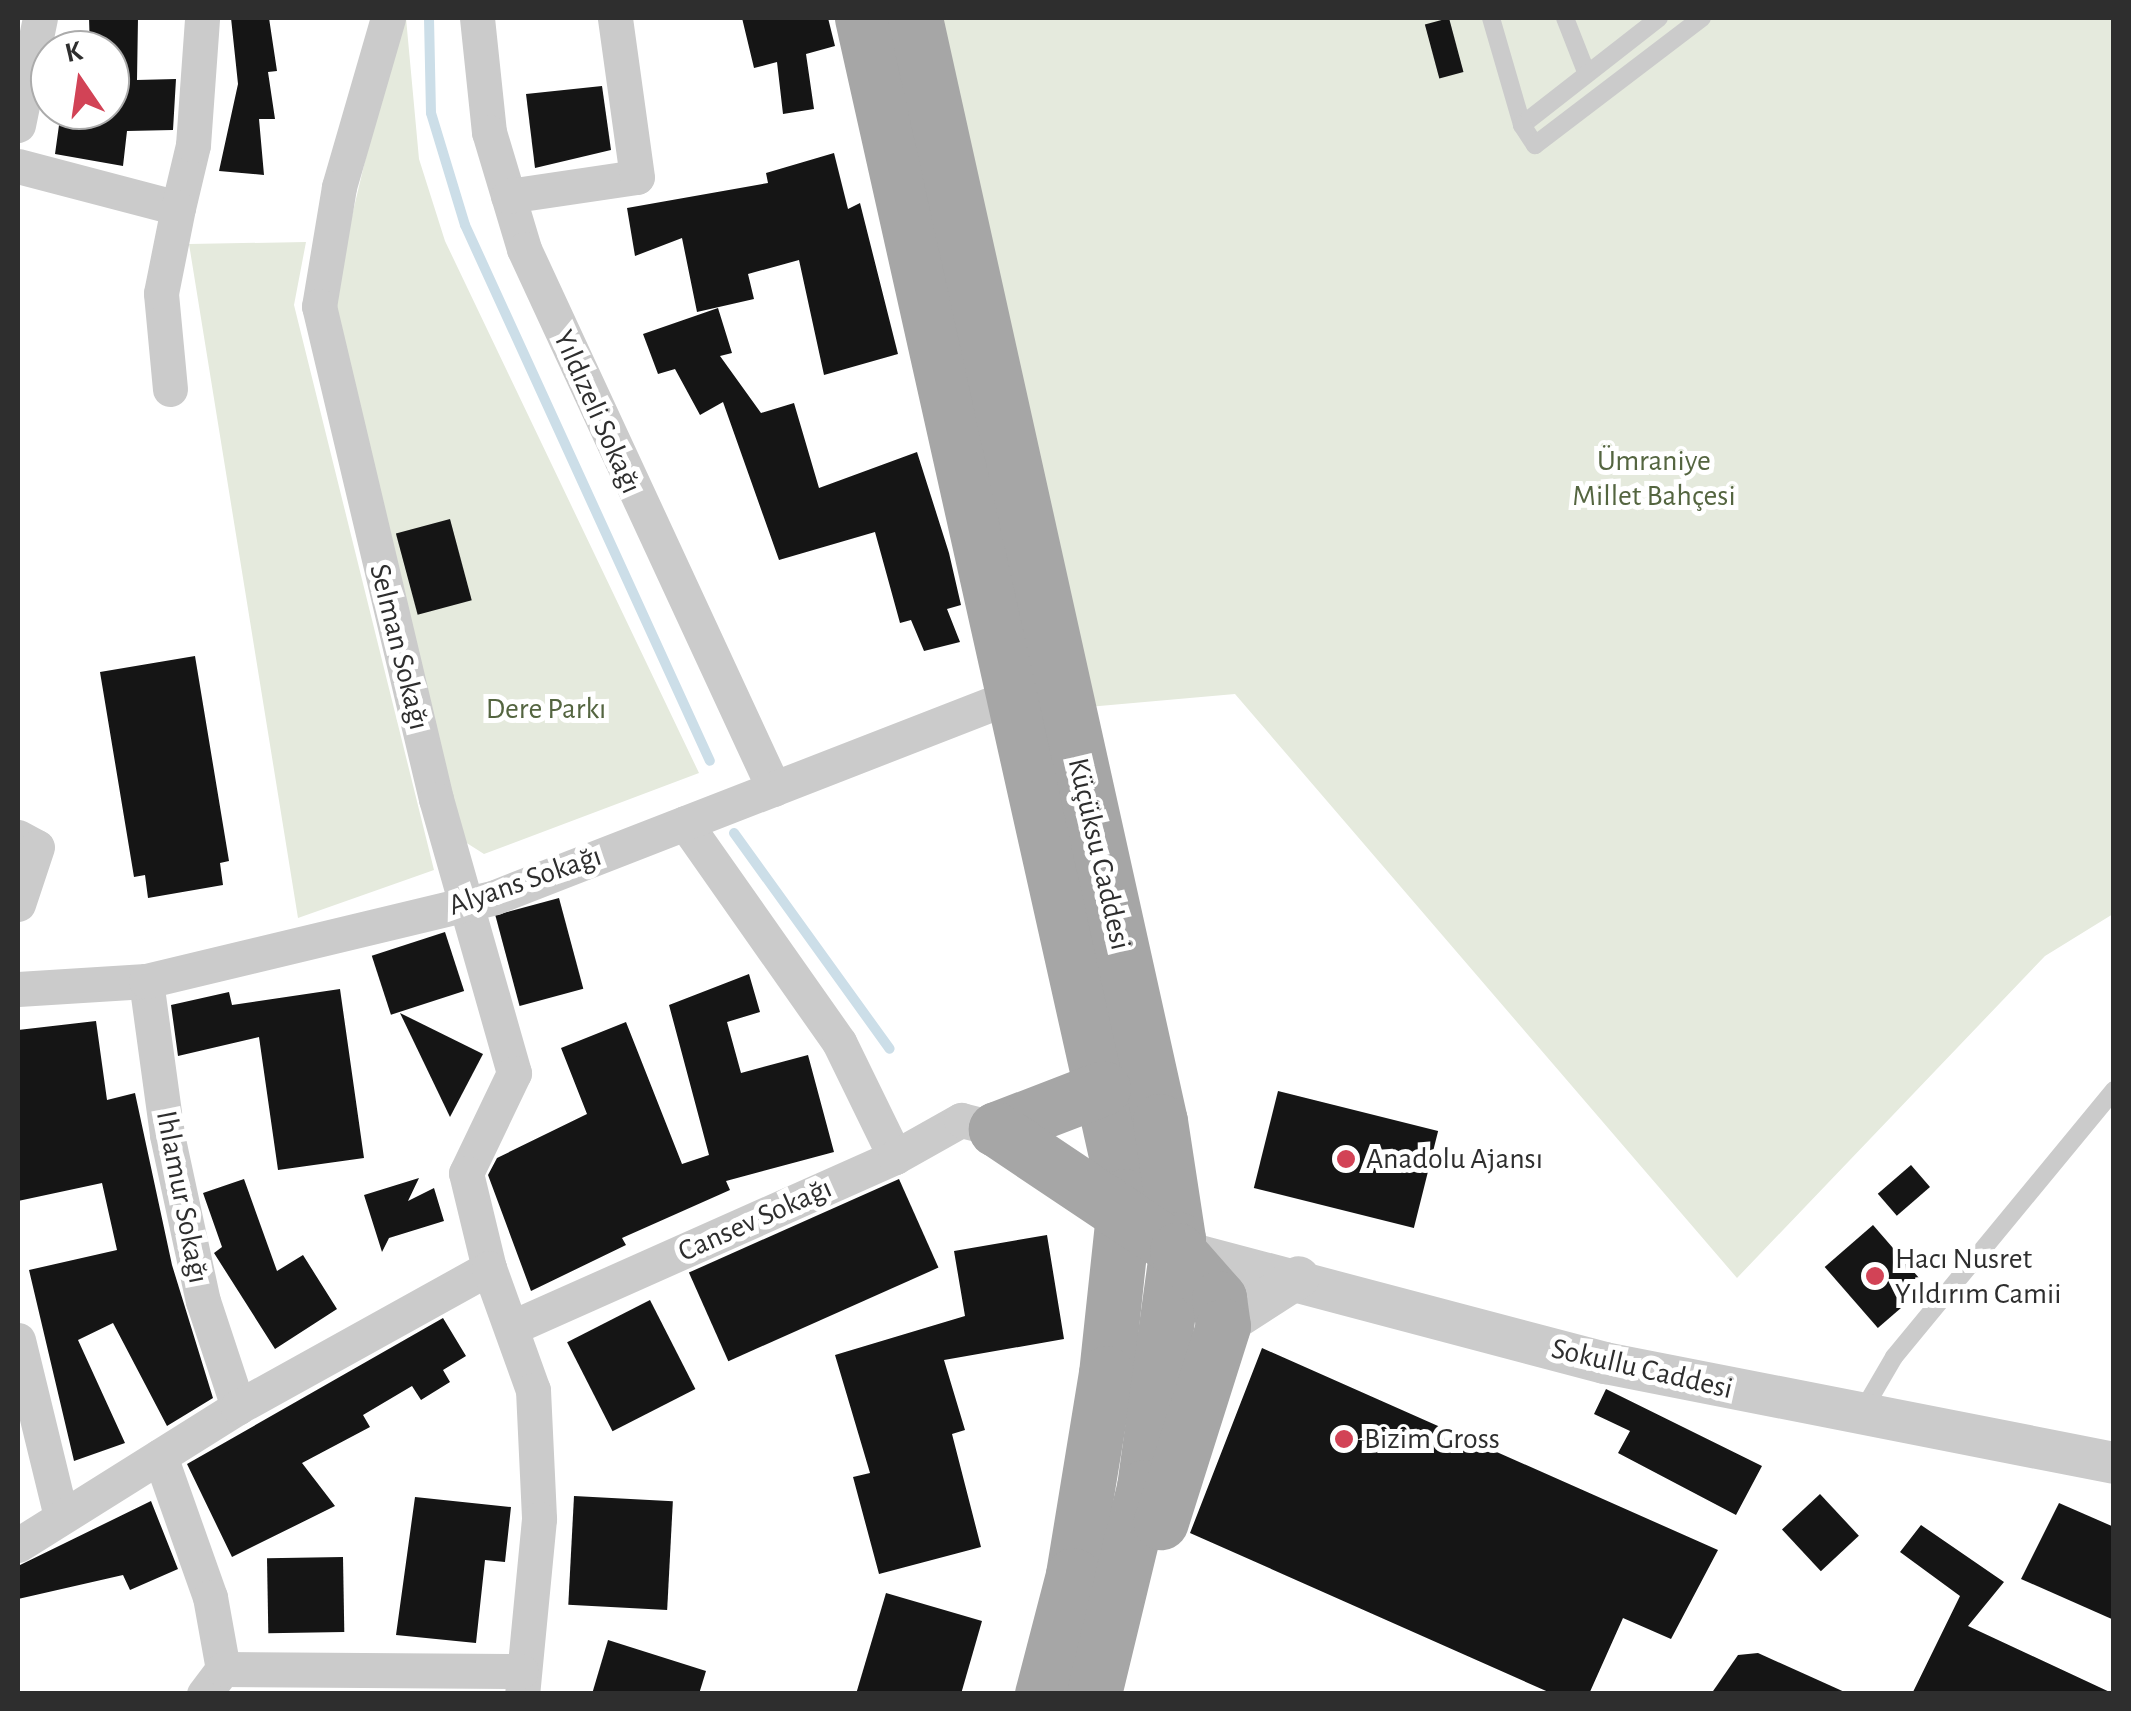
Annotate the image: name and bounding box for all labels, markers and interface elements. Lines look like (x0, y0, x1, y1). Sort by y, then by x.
north arrow (30, 30, 130, 130)
text: K (63, 37, 85, 68)
street label: Yıldızeli Sokağı (545, 325, 649, 499)
park label: Ümraniye Millet Bahçesi (1572, 443, 1736, 514)
street label: Selman Sokağı (361, 560, 437, 734)
park label: Dere Parkı (486, 691, 606, 727)
street label: Küçüksu Caddesi (1059, 755, 1139, 953)
street label: Alyans Sokağı (444, 838, 606, 924)
street label: Ihlamur Sokağı (148, 1108, 216, 1286)
place label: Anadolu Ajansı (1366, 1141, 1543, 1177)
marker: Anadolu Ajansı (1335, 1148, 1357, 1170)
street label: Cansev Sokağı (673, 1170, 837, 1270)
place label: Hacı Nusret Yıldırım Camii (1895, 1241, 2062, 1312)
marker: Hacı Nusret Yıldırım Camii (1864, 1265, 1886, 1287)
street label: Sokullu Caddesi (1548, 1331, 1736, 1407)
place label: Bizim Gross (1364, 1421, 1500, 1457)
marker: Bizim Gross (1333, 1428, 1355, 1450)

